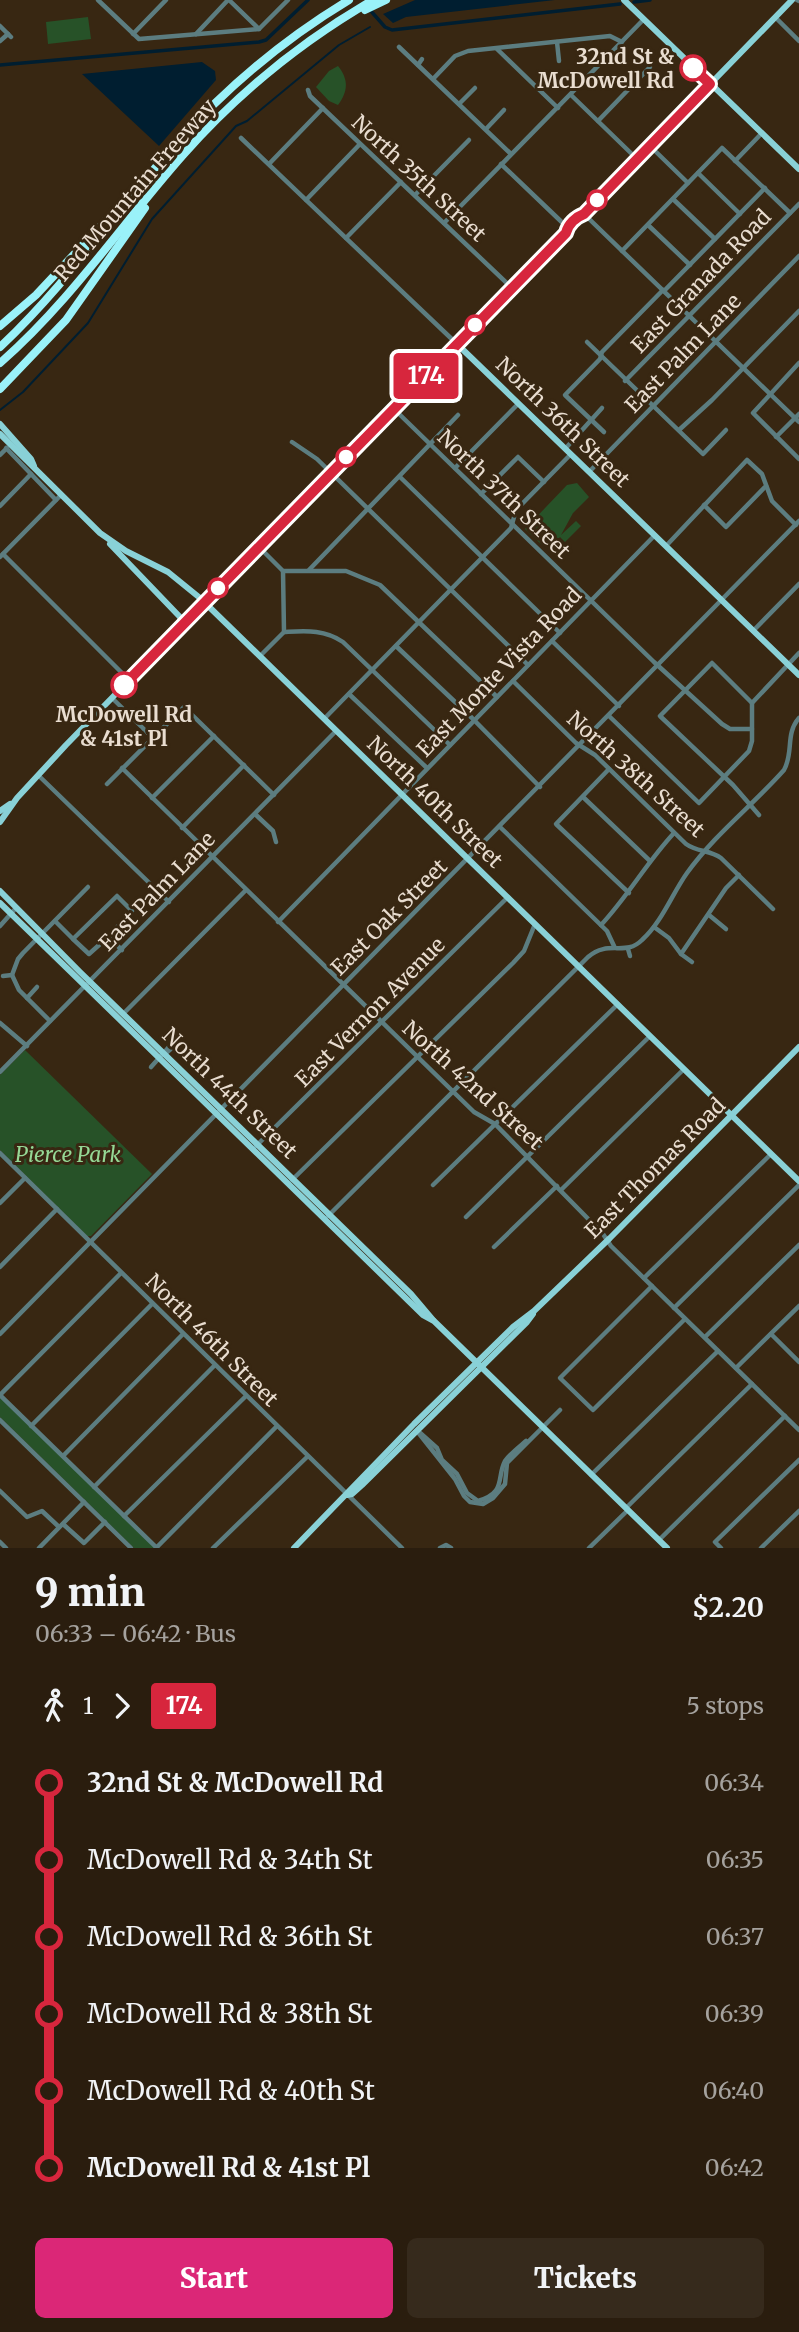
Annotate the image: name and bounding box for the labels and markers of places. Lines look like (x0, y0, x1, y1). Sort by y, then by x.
place label: 32nd St & McDowell Rd (538, 43, 674, 94)
marker: 32nd St & McDowell Rd (680, 55, 706, 81)
unlabelled marker (587, 190, 607, 210)
unlabelled marker (465, 315, 485, 335)
unlabelled marker (336, 447, 356, 467)
unlabelled marker (208, 578, 228, 598)
marker: McDowell Rd & 41st Pl (111, 672, 137, 698)
place label: McDowell Rd & 41st Pl (56, 701, 192, 752)

